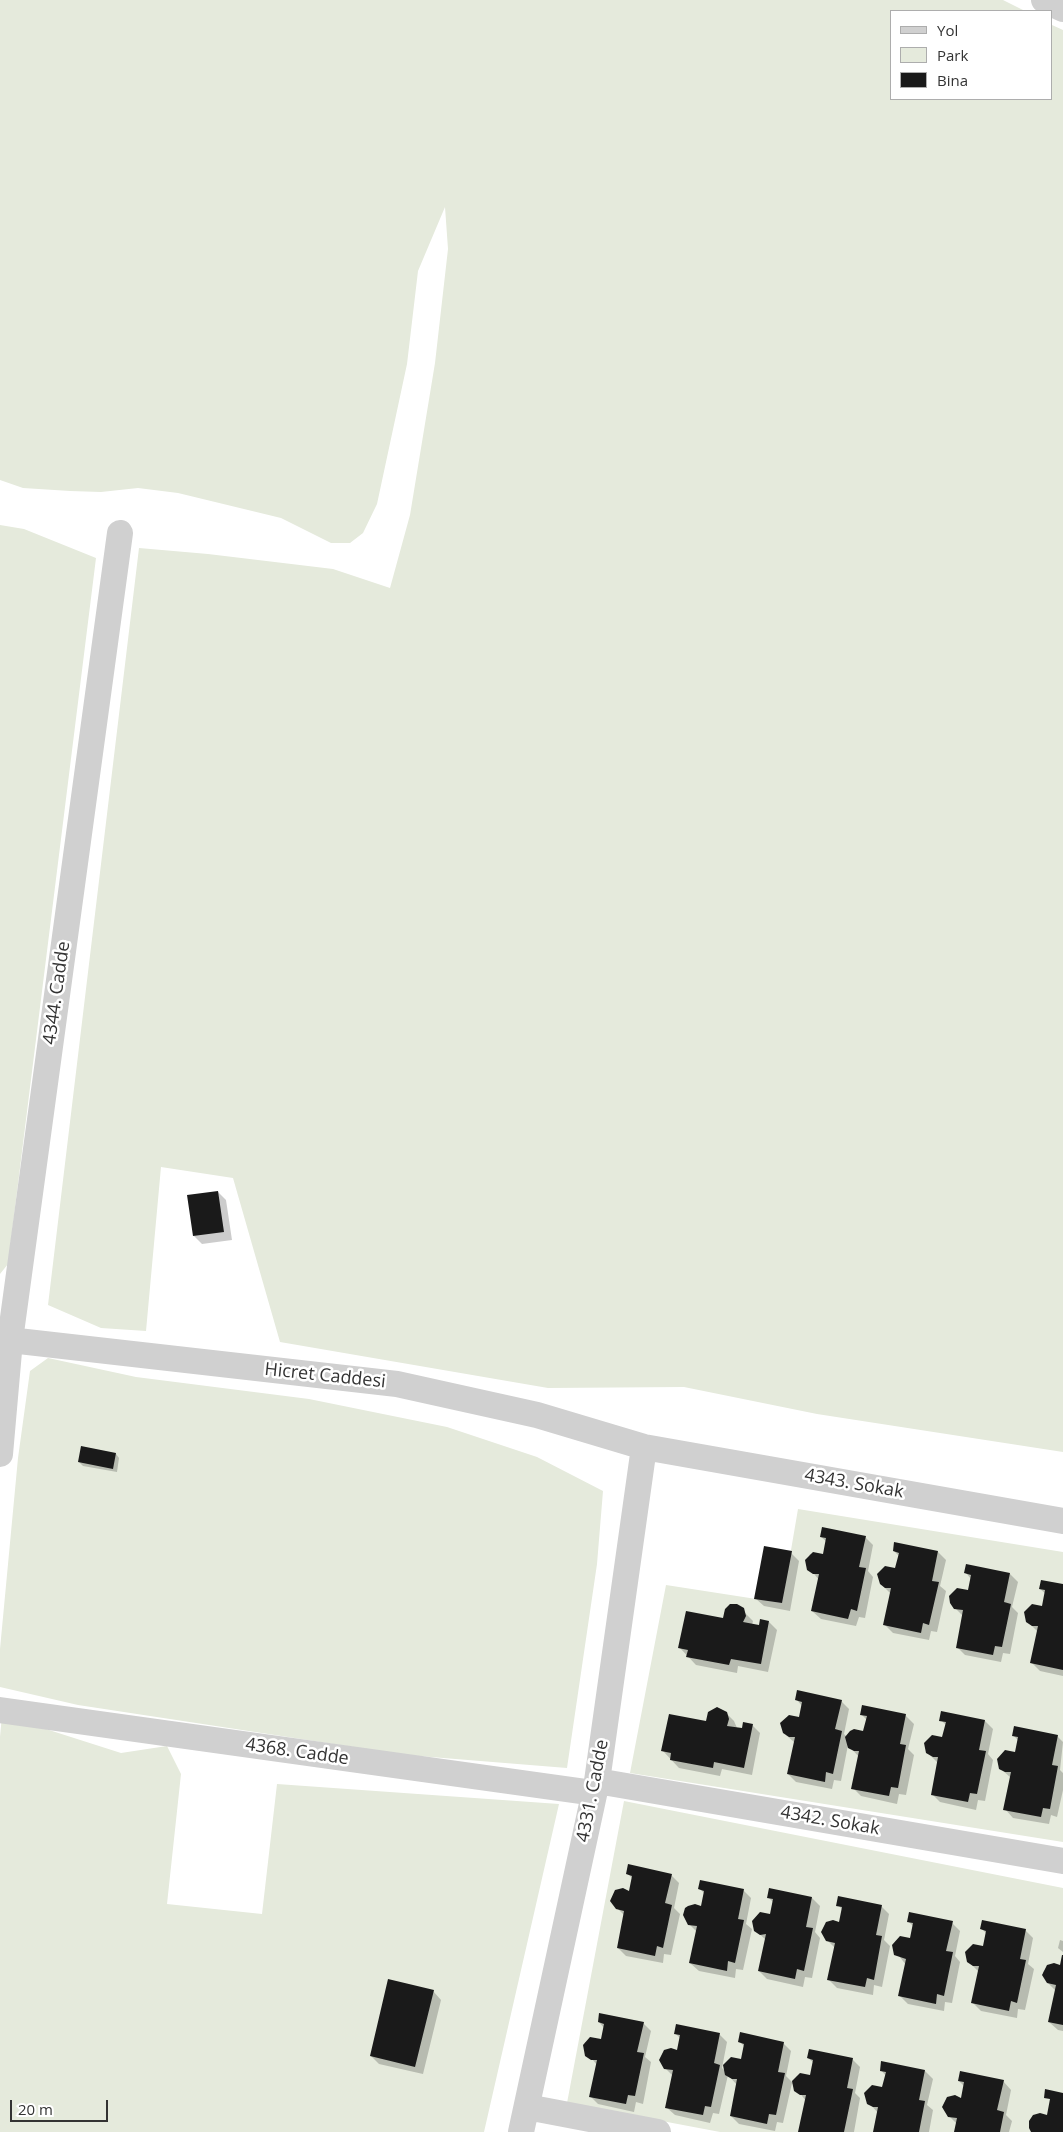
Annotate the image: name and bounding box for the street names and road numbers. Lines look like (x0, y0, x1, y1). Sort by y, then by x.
street label: 4344. Cadde (39, 940, 75, 1046)
street label: Hicret Caddesi (263, 1359, 387, 1393)
street label: 4343. Sokak (803, 1465, 905, 1503)
street label: 4368. Cadde (244, 1734, 350, 1770)
street label: 4331. Cadde (572, 1738, 614, 1844)
street label: 4342. Sokak (779, 1802, 881, 1840)

